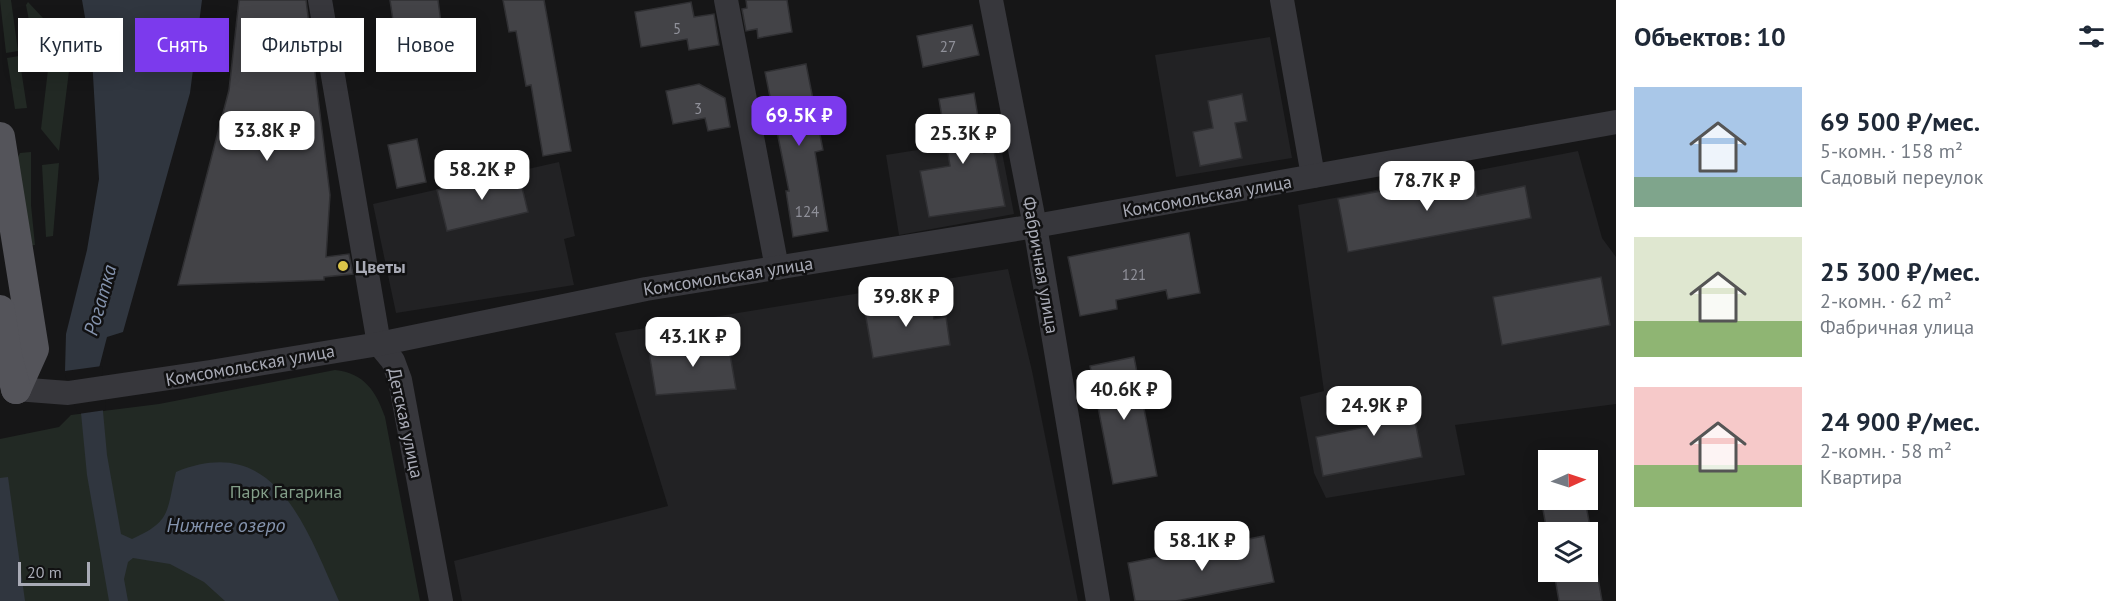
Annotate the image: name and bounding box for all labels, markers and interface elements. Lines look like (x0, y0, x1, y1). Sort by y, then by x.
chip: Купить (18, 18, 123, 72)
chip: Снять (135, 18, 229, 72)
chip: Фильтры (241, 18, 364, 72)
chip: Новое (376, 18, 476, 72)
house number: 5 (673, 19, 681, 38)
text: Объектов: 10 (1634, 20, 1786, 53)
icon: filters (2075, 20, 2108, 53)
house number: 27 (940, 37, 956, 56)
pin: 69.5K ₽ (744, 96, 854, 147)
house number: 3 (694, 99, 702, 118)
text: 69.5K ₽ (765, 102, 833, 128)
text: 69 500 ₽/мес. (1820, 105, 1980, 138)
pin: 33.8K ₽ (212, 111, 322, 162)
icon: home (1682, 111, 1754, 183)
pin: 25.3K ₽ (908, 114, 1018, 165)
text: 33.8K ₽ (233, 117, 301, 143)
text: 25.3K ₽ (929, 120, 997, 146)
text: 5-комн. · 158 m² (1820, 138, 1963, 164)
pin: 58.2K ₽ (427, 150, 537, 201)
text: 58.2K ₽ (448, 156, 516, 182)
pin: 78.7K ₽ (1372, 161, 1482, 212)
text: Садовый переулок (1820, 164, 1983, 190)
text: 78.7K ₽ (1393, 167, 1461, 193)
street label: Комсомольская улица (1121, 170, 1293, 222)
street label: Фабричная улица (1018, 195, 1064, 335)
house number: 124 (795, 202, 819, 221)
street label: Комсомольская улица (641, 251, 815, 301)
place label: Цветы (355, 255, 406, 278)
text: 25 300 ₽/мес. (1820, 255, 1980, 288)
marker: Цветы (336, 259, 350, 273)
water label: Рогатка (78, 261, 123, 338)
icon: home (1682, 261, 1754, 333)
house number: 121 (1122, 265, 1146, 284)
pin: 39.8K ₽ (851, 277, 961, 328)
text: 39.8K ₽ (872, 283, 940, 309)
text: 2-комн. · 62 m² (1820, 288, 1952, 314)
text: Фабричная улица (1820, 314, 1974, 340)
pin: 43.1K ₽ (638, 317, 748, 368)
text: 43.1K ₽ (659, 323, 727, 349)
street label: Комсомольская улица (164, 339, 336, 391)
street label: Детская улица (383, 366, 429, 480)
pin: 40.6K ₽ (1069, 370, 1179, 421)
text: 40.6K ₽ (1090, 376, 1158, 402)
pin: 24.9K ₽ (1319, 386, 1429, 437)
text: 24.9K ₽ (1340, 392, 1408, 418)
text: 24 900 ₽/мес. (1820, 405, 1980, 438)
icon: home (1682, 411, 1754, 483)
text: 2-комн. · 58 m² (1820, 438, 1952, 464)
north arrow (1538, 450, 1598, 510)
map controls (1538, 450, 1598, 582)
text: Квартира (1820, 464, 1902, 490)
park label: Парк Гагарина (230, 480, 342, 503)
water label: Нижнее озеро (166, 512, 286, 538)
pin: 58.1K ₽ (1147, 521, 1257, 572)
button: layers (1538, 522, 1598, 582)
text: 58.1K ₽ (1168, 527, 1236, 553)
scale bar (18, 559, 90, 586)
text: 20 m (27, 562, 62, 582)

